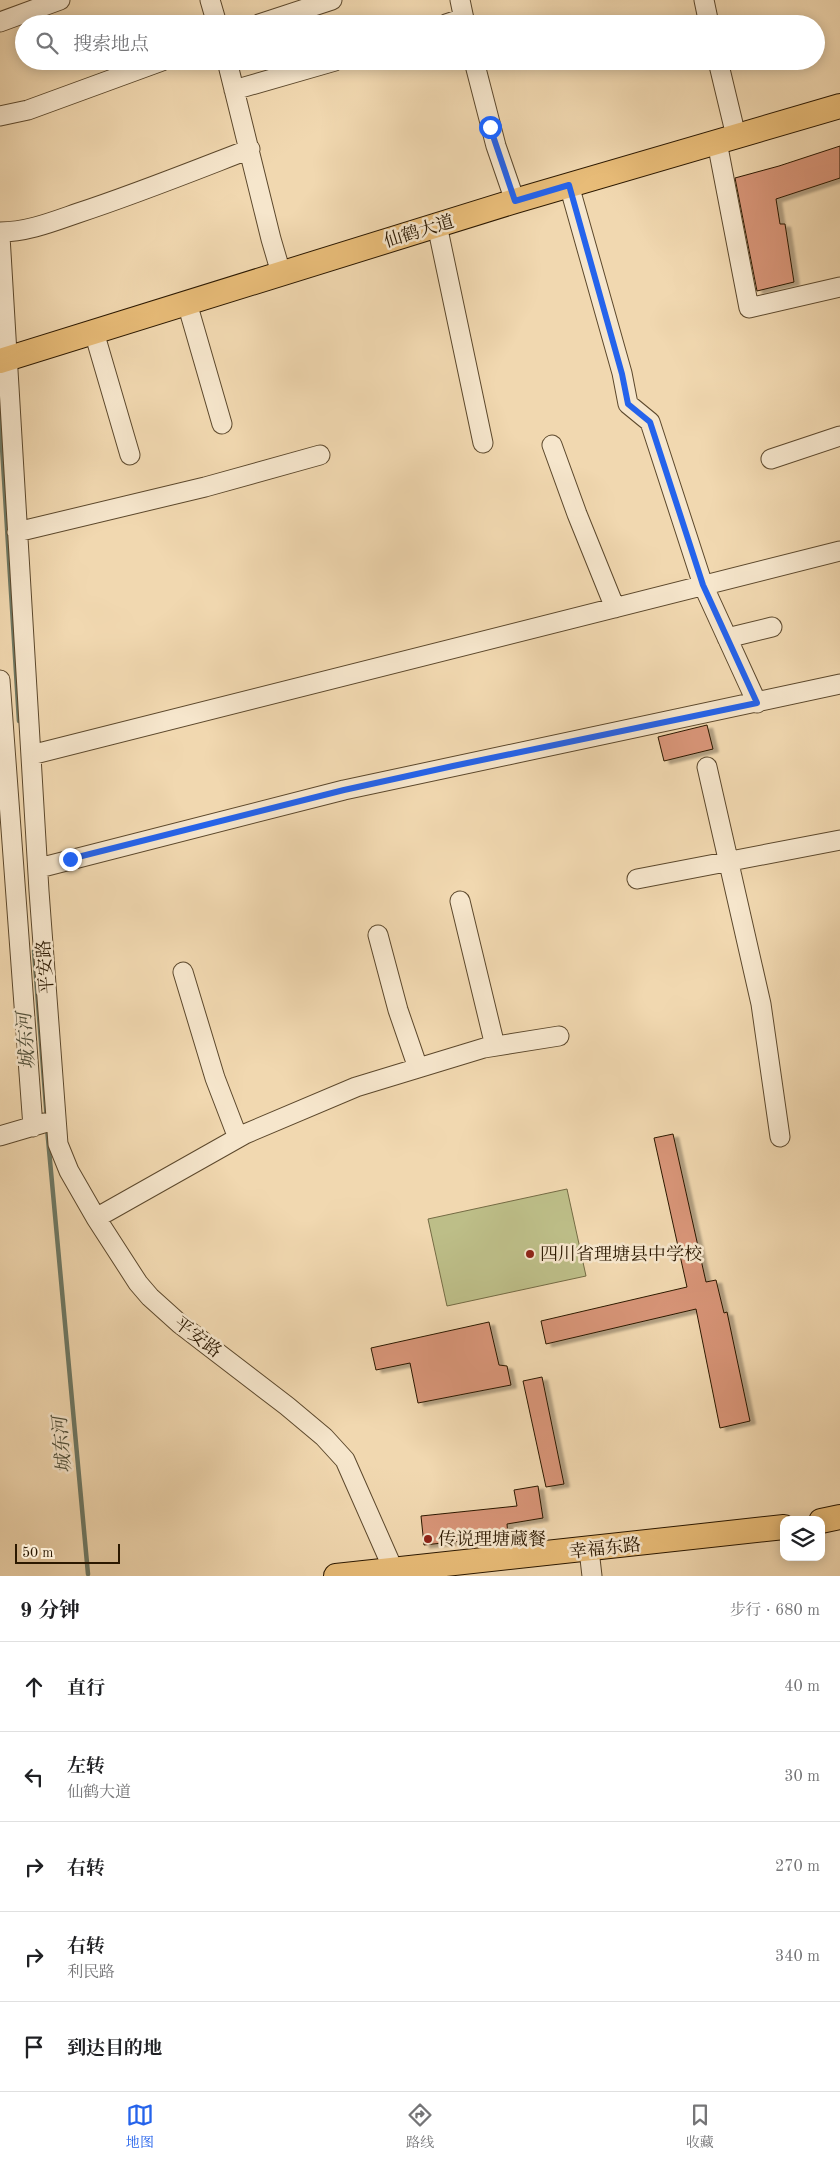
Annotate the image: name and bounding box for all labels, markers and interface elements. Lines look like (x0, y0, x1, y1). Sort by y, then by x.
search box (15, 15, 825, 70)
icon: search (33, 29, 61, 57)
text: 搜索地点 (73, 36, 149, 55)
route start (479, 116, 502, 139)
street label: 仙鹤大道 (382, 211, 456, 251)
route end (59, 848, 82, 871)
street label: 平安路 (33, 939, 57, 995)
water label: 城东河 (14, 1009, 39, 1070)
place label: 四川省理塘县中学校 (540, 1244, 702, 1264)
marker: 四川省理塘县中学校 (524, 1248, 536, 1260)
street label: 平安路 (170, 1313, 226, 1361)
water label: 城东河 (49, 1413, 75, 1474)
map controls (780, 1516, 825, 1561)
button: layers (780, 1516, 825, 1561)
place label: 传说理塘蔵餐 (438, 1529, 546, 1549)
marker: 传说理塘蔵餐 (422, 1533, 434, 1545)
street label: 幸福东路 (568, 1534, 642, 1562)
scale bar (15, 1541, 120, 1564)
text: 50 m (22, 1546, 53, 1560)
text: 9 分钟 (20, 1601, 80, 1622)
text: 步行 · 680 m (730, 1603, 820, 1619)
icon: ahead (20, 1673, 48, 1701)
text: 40 m (784, 1679, 820, 1695)
text: 直行 (67, 1680, 105, 1699)
text: 左转 (67, 1758, 105, 1777)
icon: left (20, 1763, 48, 1791)
text: 30 m (784, 1769, 820, 1785)
text: 仙鹤大道 (67, 1785, 131, 1801)
icon: right (20, 1853, 48, 1881)
text: 270 m (775, 1859, 820, 1875)
text: 右转 (67, 1860, 105, 1879)
text: 右转 (67, 1938, 105, 1957)
icon: right (20, 1943, 48, 1971)
text: 340 m (775, 1949, 820, 1965)
text: 利民路 (67, 1965, 115, 1981)
icon: arrive (20, 2033, 48, 2061)
text: 到达目的地 (67, 2040, 162, 2059)
tab: 地图 (126, 2101, 154, 2152)
tab: 路线 (406, 2101, 434, 2152)
tab: 收藏 (686, 2101, 714, 2152)

